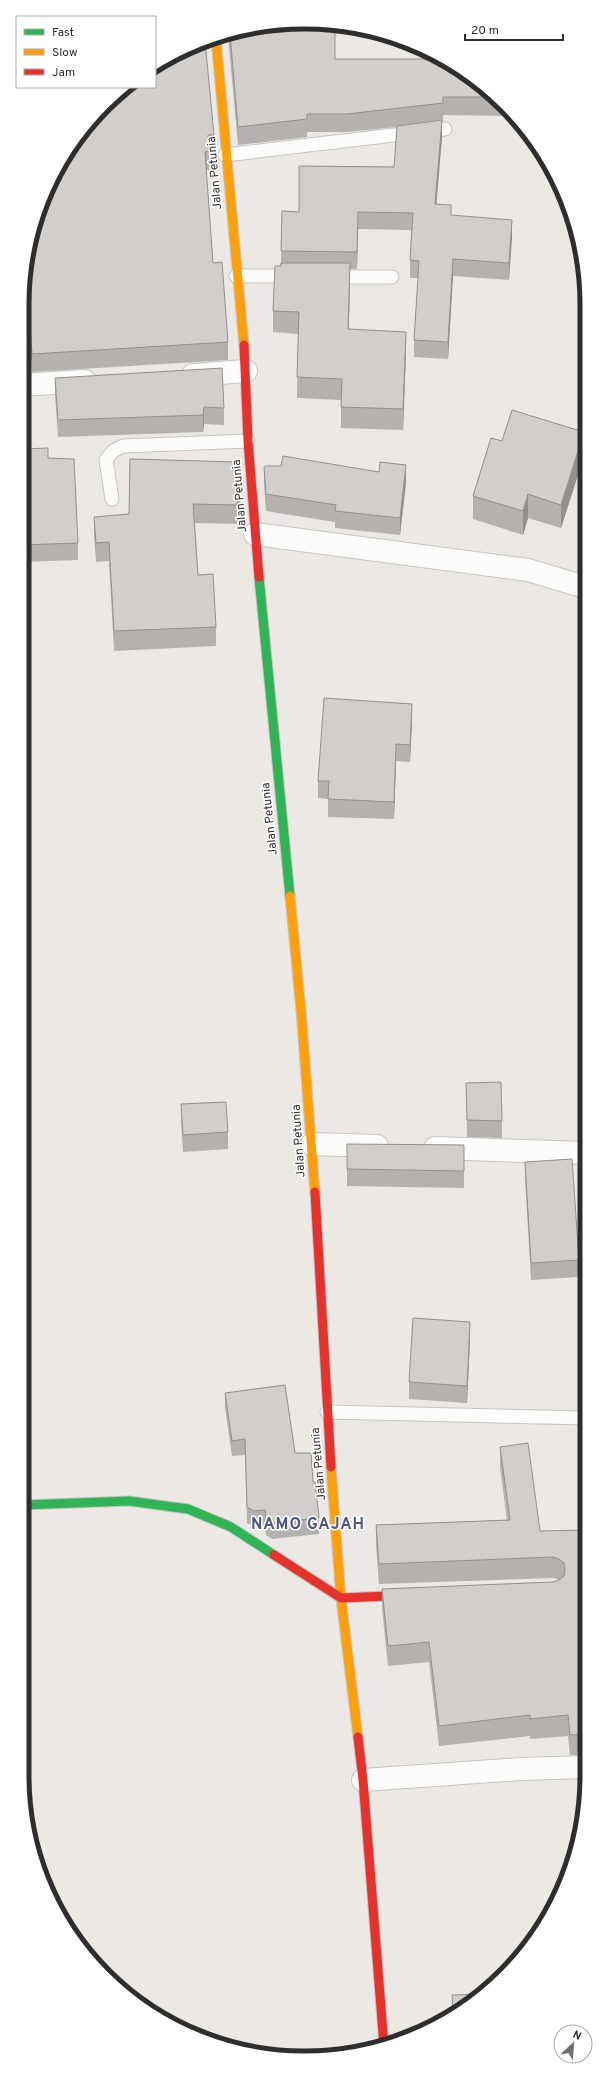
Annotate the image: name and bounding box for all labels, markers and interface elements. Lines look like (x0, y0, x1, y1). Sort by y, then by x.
legend (16, 16, 156, 88)
scale bar (465, 16, 563, 42)
text: 20 m (471, 23, 499, 39)
text: Fast (52, 25, 74, 41)
text: Slow (52, 45, 78, 61)
text: Jam (52, 65, 75, 81)
street label: Jalan Petunia (204, 136, 226, 210)
street label: Jalan Petunia (229, 459, 251, 533)
street label: Jalan Petunia (258, 782, 282, 856)
street label: Jalan Petunia (288, 1104, 310, 1178)
street label: Jalan Petunia (308, 1427, 330, 1501)
district label: NAMO GAJAH (251, 1515, 365, 1535)
north arrow (553, 2024, 593, 2064)
text: N (570, 2028, 584, 2044)

